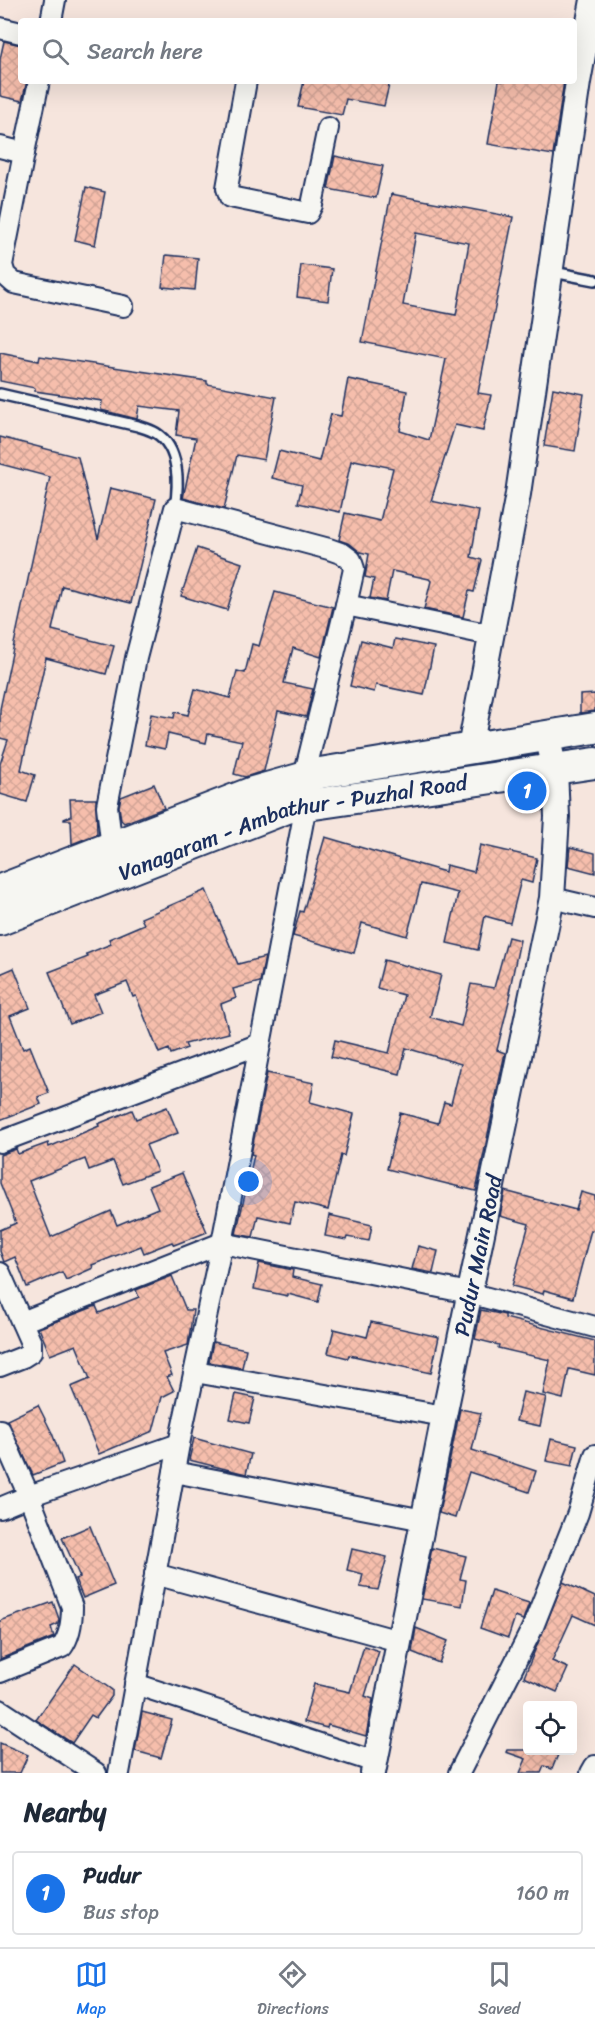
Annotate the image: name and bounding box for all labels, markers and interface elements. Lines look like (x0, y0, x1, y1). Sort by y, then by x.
search box (18, 18, 577, 84)
text: Search here (87, 32, 203, 71)
icon: search (39, 35, 72, 68)
street label: Vanagaram - Ambathur - Puzhal Road (113, 763, 471, 892)
pin: 1 (508, 768, 546, 814)
your location (234, 1167, 263, 1196)
street label: Pudur Main Road (442, 1170, 514, 1340)
map controls (523, 1701, 577, 1755)
button: locate (523, 1701, 577, 1755)
text: Nearby (24, 1789, 106, 1835)
text: Pudur (83, 1856, 141, 1895)
text: 1 (41, 1876, 50, 1911)
text: 160 m (516, 1876, 569, 1911)
text: Bus stop (83, 1895, 159, 1930)
tab: Map (75, 1958, 108, 2023)
tab: Directions (257, 1958, 329, 2023)
tab: Saved (478, 1958, 520, 2023)

